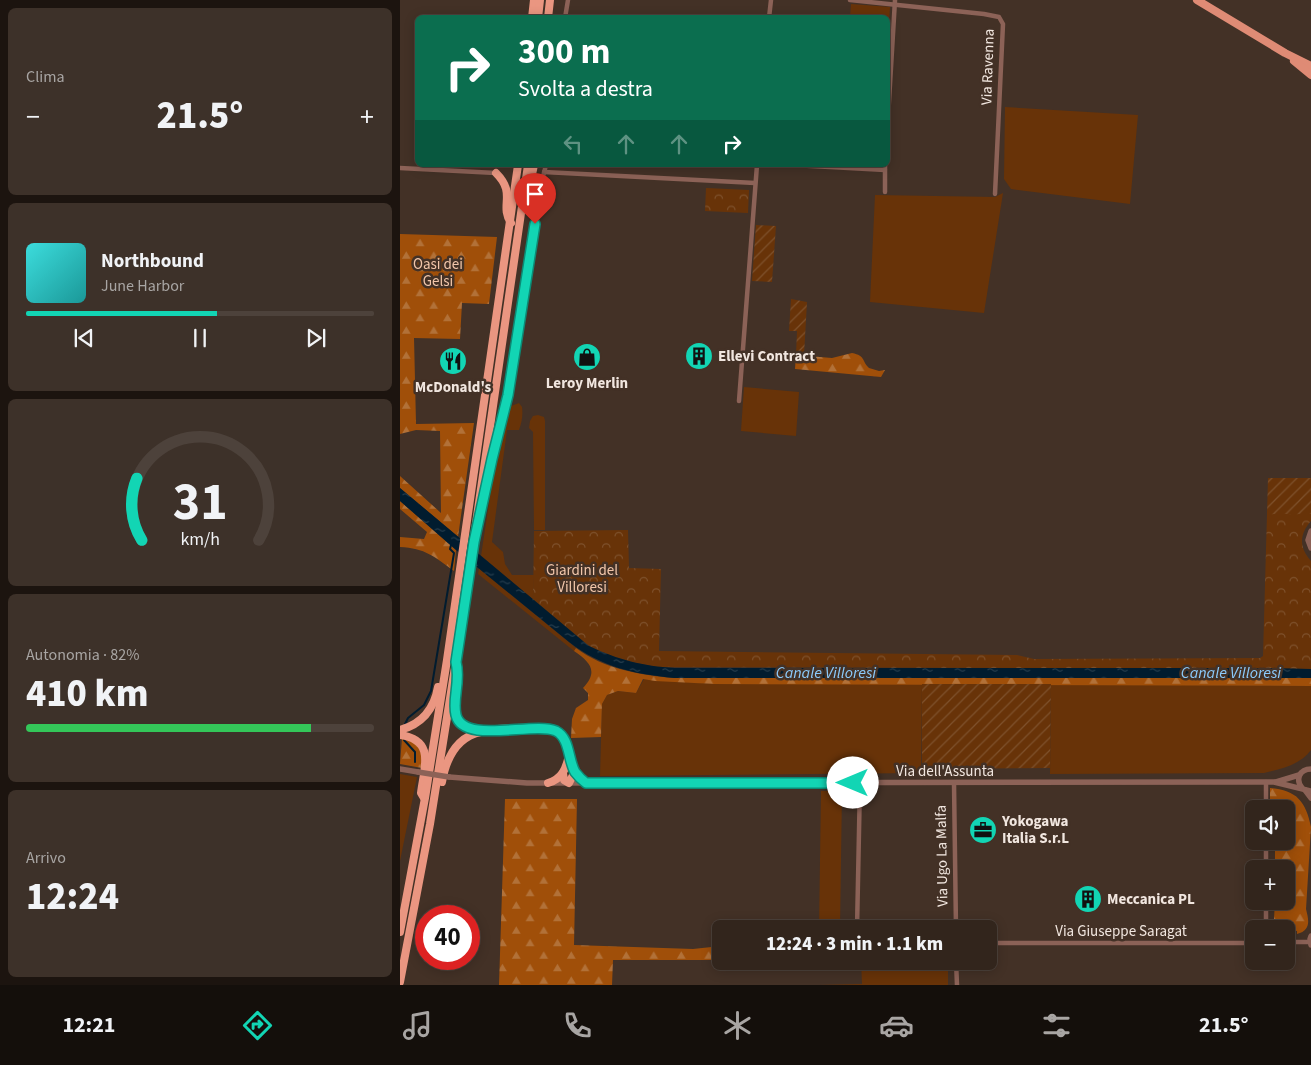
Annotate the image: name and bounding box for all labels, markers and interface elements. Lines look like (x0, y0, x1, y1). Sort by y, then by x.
text: 300 m (518, 27, 610, 77)
street label: Via Ravenna (976, 28, 1000, 106)
icon: right (435, 35, 500, 100)
text: Clima (26, 66, 64, 88)
text: Svolta a destra (518, 73, 653, 105)
text: 21.5° (157, 89, 243, 143)
text: − (26, 97, 40, 137)
text: + (360, 97, 374, 137)
icon: left (559, 130, 587, 158)
icon: ahead (612, 130, 640, 158)
icon: ahead (665, 130, 693, 158)
icon: right (718, 130, 746, 158)
pin (514, 173, 556, 224)
icon: arrive (521, 180, 549, 208)
text: Northbound (101, 248, 204, 275)
park label: Oasi dei Gelsi (413, 254, 463, 292)
text: June Harbor (101, 275, 184, 297)
icon: previous (70, 324, 98, 352)
icon: pause (186, 324, 214, 352)
icon: next (302, 324, 330, 352)
building icon: Ellevi Contract (684, 341, 714, 371)
shop icon: Leroy Merlin (572, 342, 602, 372)
restaurant icon: McDonald's (438, 346, 468, 376)
place label: Ellevi Contract (718, 346, 815, 367)
place label: Leroy Merlin (546, 373, 628, 394)
place label: McDonald's (415, 377, 492, 398)
text: 31 (173, 466, 227, 540)
text: km/h (180, 527, 220, 552)
park label: Giardini del Villoresi (546, 560, 618, 598)
text: Autonomia · 82% (26, 644, 139, 666)
water label: Canale Villoresi (776, 662, 876, 684)
water label: Canale Villoresi (1181, 662, 1281, 684)
text: 410 km (26, 667, 148, 721)
position arrow (826, 756, 878, 808)
street label: Via dell'Assunta (896, 761, 994, 782)
map controls (1245, 800, 1295, 970)
button: sound (1245, 800, 1295, 850)
street label: Via Ugo La Malfa (931, 805, 953, 907)
place label: Yokogawa Italia S.r.L (1001, 811, 1069, 849)
office icon: Yokogawa Italia S.r.L (968, 815, 998, 845)
text: Arrivo (26, 847, 66, 869)
button: + (1245, 860, 1295, 910)
text: 12:24 (26, 870, 119, 924)
building icon: Meccanica PL (1073, 884, 1103, 914)
place label: Meccanica PL (1107, 889, 1195, 910)
speed limit sign: 40 (415, 905, 480, 970)
button: − (1245, 920, 1295, 970)
street label: Via Giuseppe Saragat (1055, 921, 1187, 942)
text: 12:24 · 3 min · 1.1 km (766, 931, 943, 958)
icon: directions (240, 1008, 275, 1043)
icon: music (400, 1008, 435, 1043)
icon: phone (560, 1008, 595, 1043)
icon: climate (720, 1008, 755, 1043)
icon: car (879, 1008, 914, 1043)
icon: filters (1039, 1008, 1074, 1043)
text: 12:21 (62, 1009, 115, 1041)
text: 21.5° (1199, 1009, 1249, 1041)

